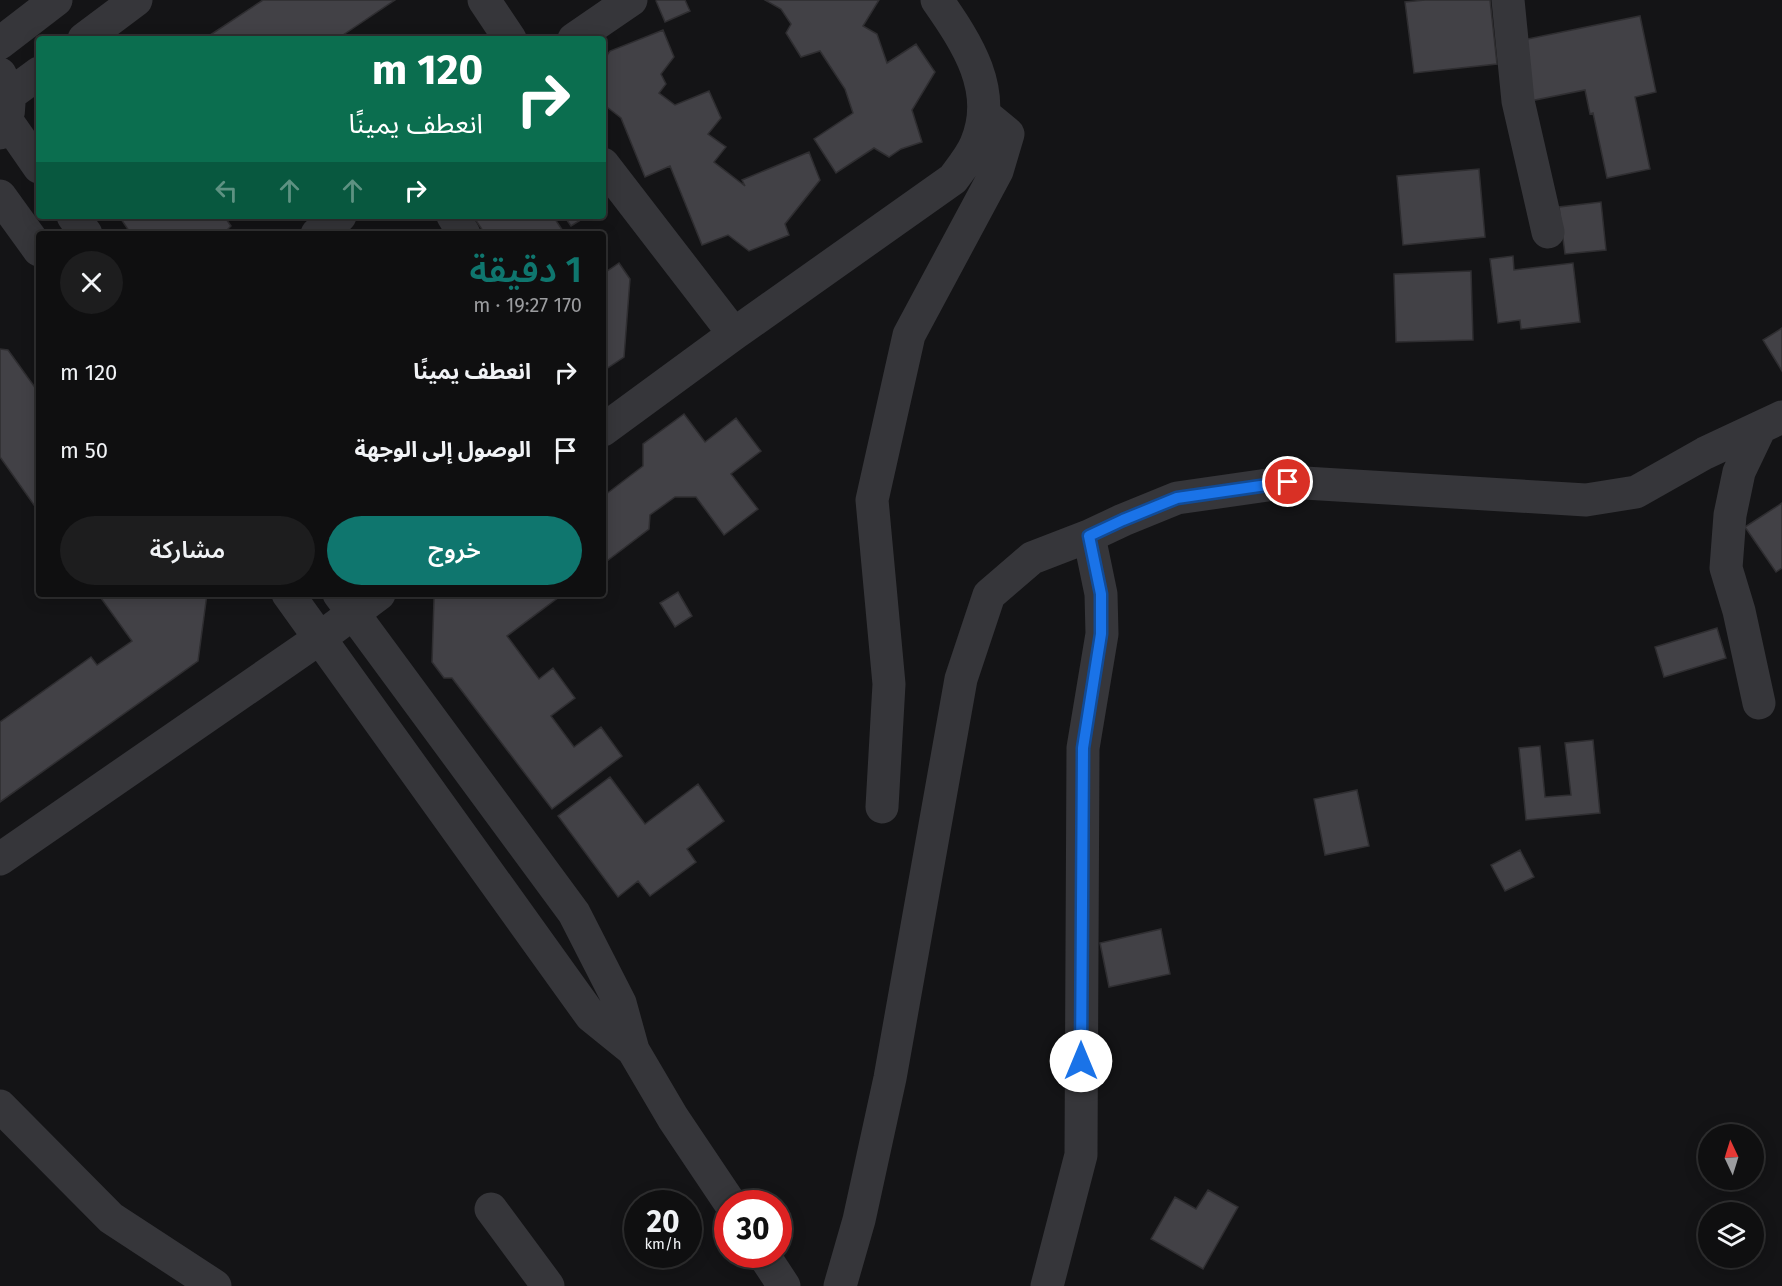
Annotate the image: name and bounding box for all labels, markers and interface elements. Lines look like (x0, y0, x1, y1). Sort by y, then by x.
text: 120 m (372, 45, 483, 95)
icon: right (504, 60, 582, 138)
text: انعطف يمينًا (348, 108, 483, 140)
icon: left (210, 174, 243, 207)
icon: ahead (273, 174, 306, 207)
icon: ahead (336, 174, 369, 207)
icon: right (399, 174, 432, 207)
text: 1 دقيقة (469, 248, 582, 292)
button: close (60, 251, 123, 314)
text: 170 m · 19:27 (473, 293, 582, 317)
icon: right (549, 356, 582, 389)
text: انعطف يمينًا (413, 358, 531, 385)
text: 120 m (60, 359, 117, 386)
icon: arrive (549, 434, 582, 467)
text: الوصول إلى الوجهة (354, 436, 531, 463)
text: 50 m (60, 437, 108, 464)
pin (1262, 456, 1313, 507)
icon: arrive (1271, 465, 1304, 498)
button: مشاركة (60, 516, 315, 585)
button: خروج (327, 516, 582, 585)
position arrow (1049, 1029, 1113, 1093)
north arrow (1698, 1124, 1764, 1190)
map controls (1698, 1124, 1764, 1268)
speed limit sign: 30 (714, 1190, 792, 1268)
button: layers (1698, 1202, 1764, 1268)
text: 20 (646, 1204, 680, 1240)
text: km/h (644, 1235, 682, 1253)

